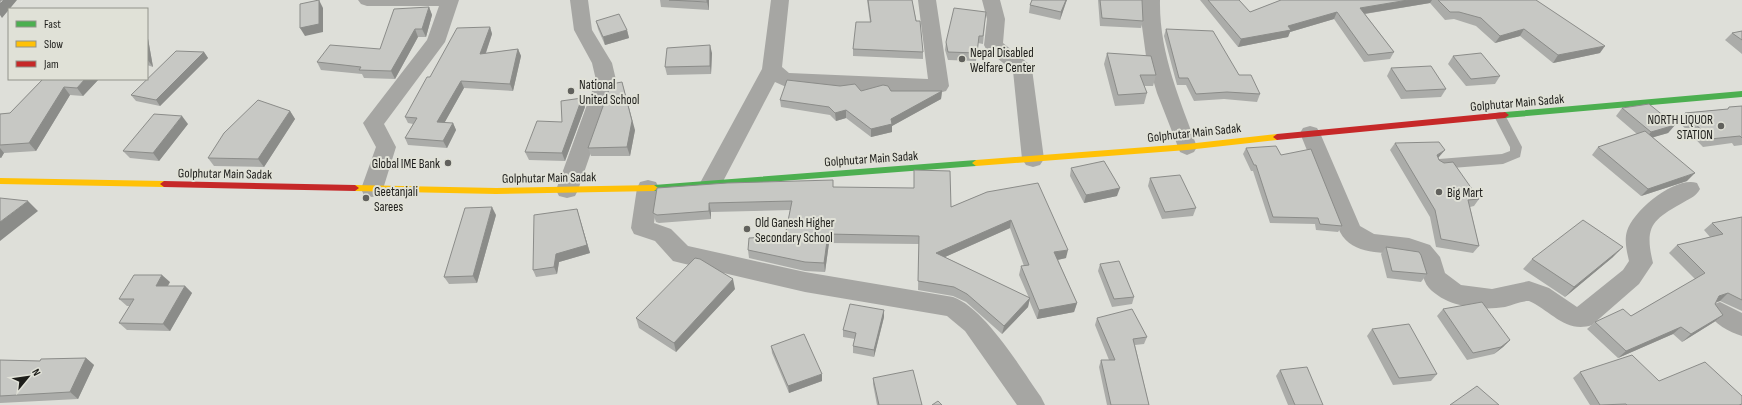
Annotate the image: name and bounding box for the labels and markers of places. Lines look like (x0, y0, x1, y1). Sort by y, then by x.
place label: Nepal Disabled Welfare Center (970, 45, 1035, 76)
marker: Nepal Disabled Welfare Center (957, 54, 967, 64)
place label: National United School (579, 77, 640, 108)
marker: National United School (566, 86, 576, 96)
place label: NORTH LIQUOR STATION (1647, 112, 1713, 143)
marker: NORTH LIQUOR STATION (1716, 121, 1726, 131)
place label: Global IME Bank (372, 156, 440, 172)
marker: Global IME Bank (443, 158, 453, 168)
place label: Geetanjali Sarees (374, 184, 418, 215)
place label: Big Mart (1447, 185, 1483, 201)
marker: Big Mart (1434, 187, 1444, 197)
marker: Geetanjali Sarees (361, 193, 371, 203)
place label: Old Ganesh Higher Secondary School (755, 215, 835, 246)
marker: Old Ganesh Higher Secondary School (742, 224, 752, 234)

